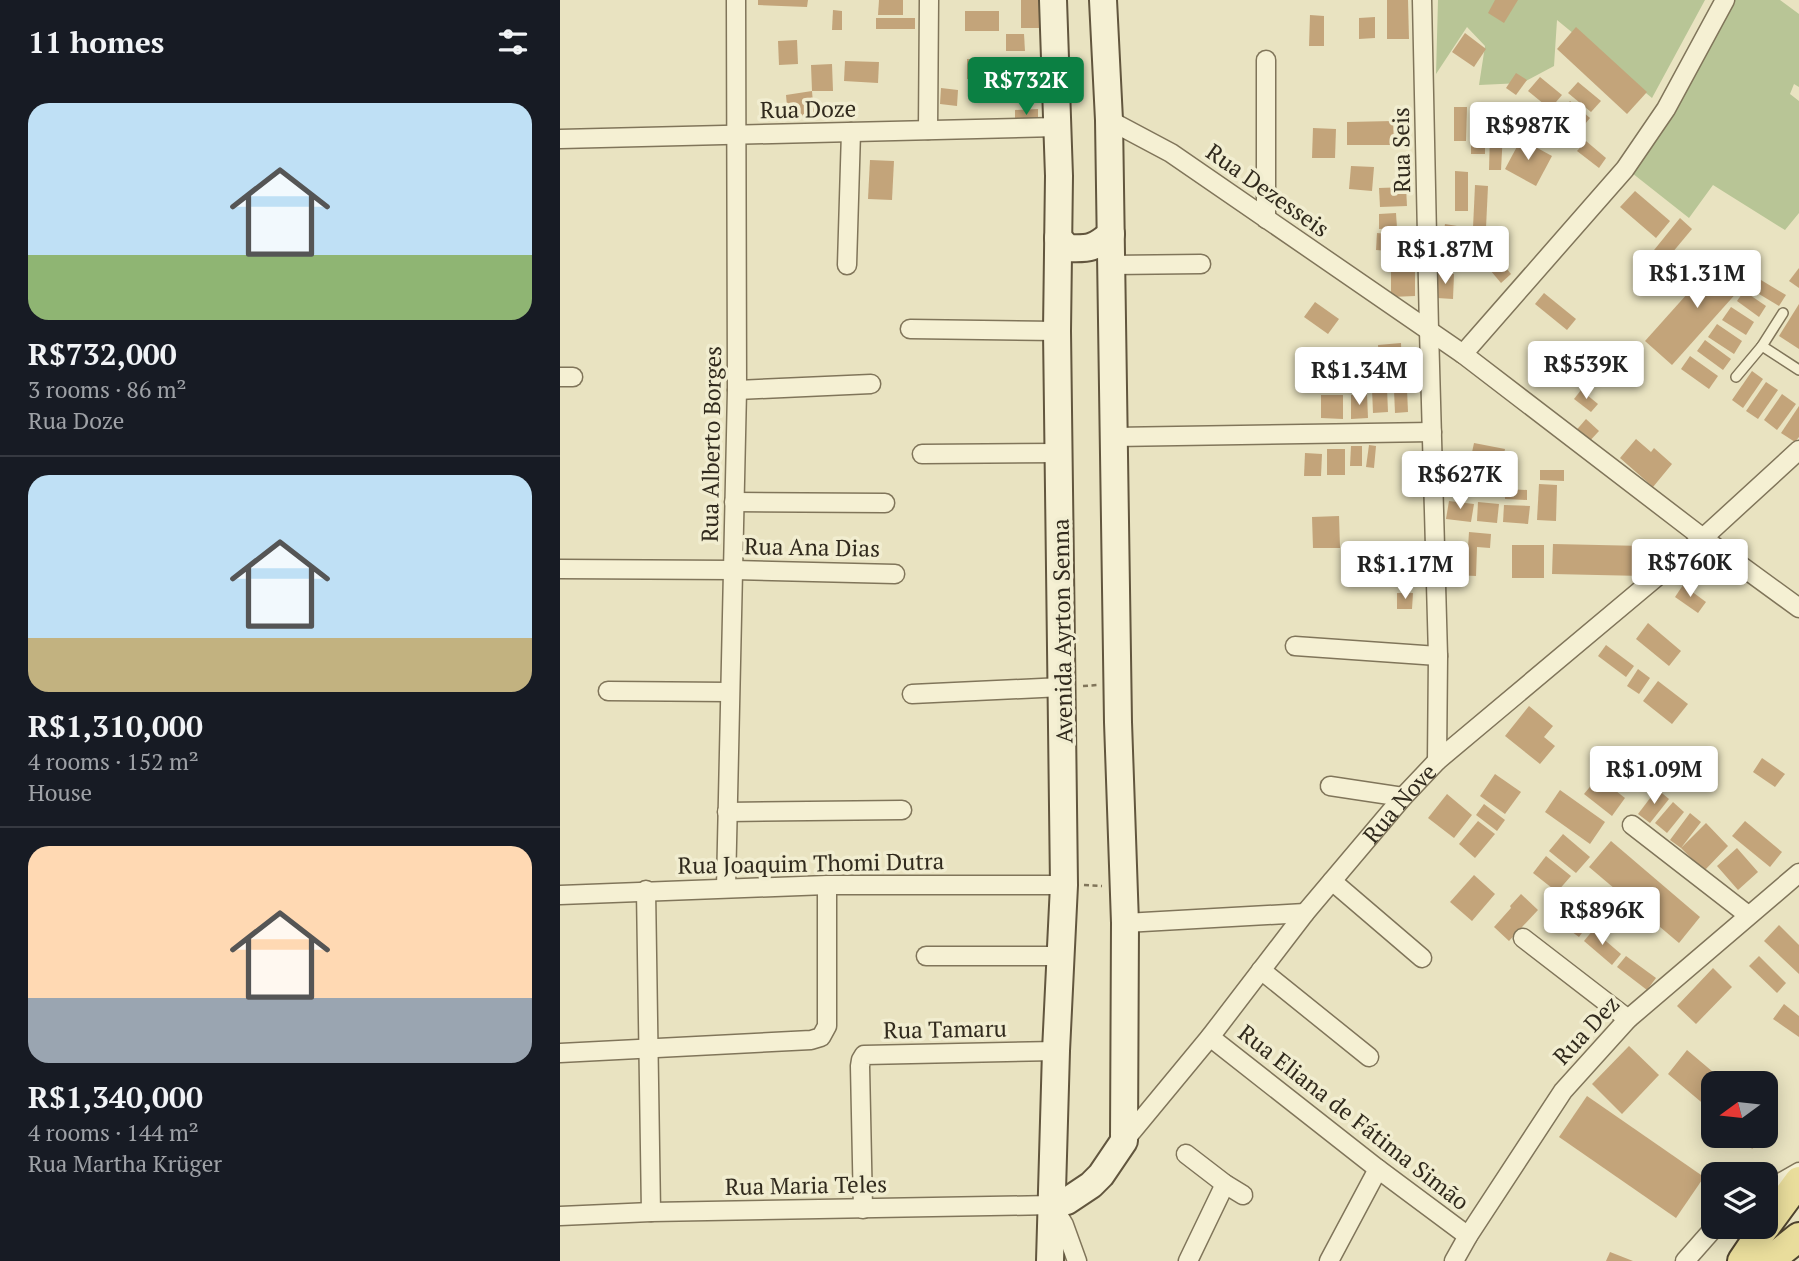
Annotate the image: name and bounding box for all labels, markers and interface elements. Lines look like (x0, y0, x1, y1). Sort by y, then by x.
text: 11 homes (28, 22, 164, 62)
icon: filters (494, 23, 532, 61)
pin: R$732K (969, 58, 1083, 117)
text: R$732K (984, 64, 1068, 95)
street label: Rua Doze (760, 93, 856, 125)
pin: R$987K (1471, 102, 1585, 162)
street label: Rua Seis (1385, 107, 1417, 193)
text: R$987K (1486, 109, 1570, 140)
street label: Rua Dezesseis (1200, 136, 1336, 244)
icon: home (217, 149, 343, 275)
pin: R$1.87M (1380, 226, 1510, 286)
text: R$1.87M (1397, 233, 1493, 264)
pin: R$1.31M (1632, 250, 1762, 310)
text: R$1.31M (1649, 257, 1745, 288)
text: R$732,000 (28, 334, 177, 374)
pin: R$539K (1529, 342, 1643, 401)
street label: Rua Alberto Borges (694, 346, 728, 542)
pin: R$1.34M (1294, 348, 1424, 407)
text: R$539K (1544, 348, 1628, 379)
text: R$1.34M (1311, 354, 1407, 385)
text: 3 rooms · 86 m² (28, 374, 187, 405)
text: Rua Doze (28, 405, 124, 436)
pin: R$627K (1403, 452, 1517, 511)
text: R$627K (1418, 458, 1502, 489)
street label: Avenida Ayrton Senna (1045, 518, 1079, 744)
icon: home (217, 521, 343, 647)
street label: Rua Ana Dias (744, 530, 880, 564)
pin: R$760K (1633, 540, 1747, 599)
pin: R$1.17M (1340, 542, 1470, 601)
text: R$760K (1648, 546, 1732, 577)
text: R$1.17M (1357, 548, 1453, 579)
text: R$1,310,000 (28, 706, 203, 746)
text: 4 rooms · 152 m² (28, 746, 199, 777)
pin: R$1.09M (1589, 746, 1719, 806)
text: R$1.09M (1606, 753, 1702, 784)
street label: Rua Nove (1355, 756, 1443, 849)
text: House (28, 777, 92, 808)
street label: Rua Joaquim Thomi Dutra (677, 845, 945, 881)
pin: R$896K (1545, 888, 1659, 947)
icon: home (217, 892, 343, 1018)
text: R$896K (1560, 894, 1644, 925)
street label: Rua Dez (1546, 989, 1626, 1071)
street label: Rua Tamaru (883, 1012, 1007, 1046)
street label: Rua Eliana de Fátima Simão (1232, 1017, 1476, 1217)
north arrow (1701, 1071, 1778, 1148)
map controls (1701, 1071, 1778, 1239)
text: R$1,340,000 (28, 1077, 203, 1117)
text: 4 rooms · 144 m² (28, 1117, 199, 1148)
text: Rua Martha Krüger (28, 1148, 222, 1179)
button: layers (1701, 1162, 1778, 1239)
street label: Rua Maria Teles (725, 1168, 887, 1202)

